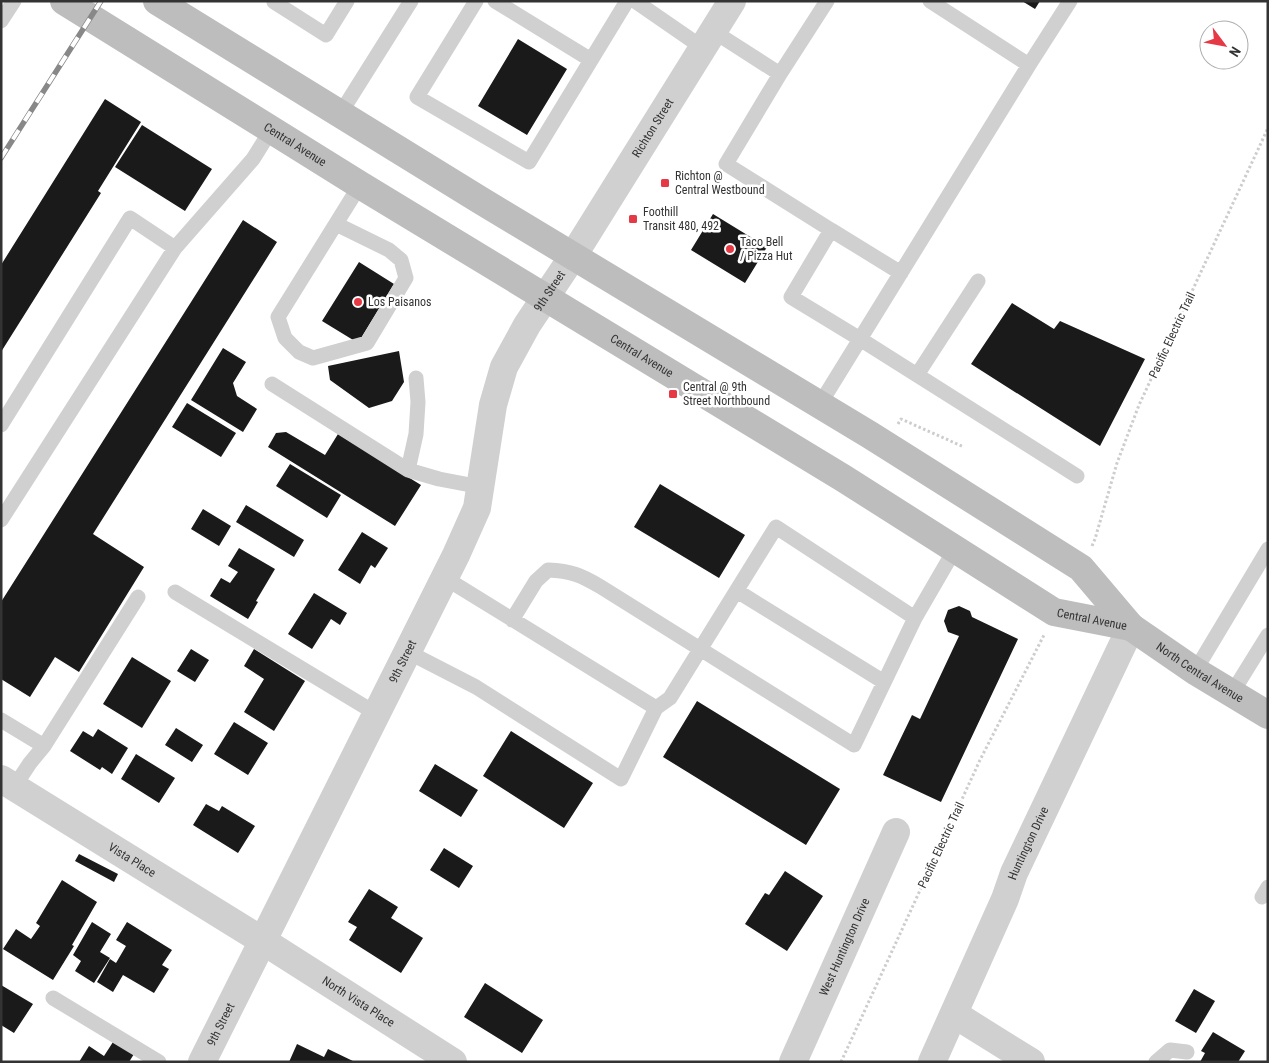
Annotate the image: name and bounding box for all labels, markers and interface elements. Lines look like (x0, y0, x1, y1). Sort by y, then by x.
north arrow (1199, 20, 1249, 70)
text: N (1226, 44, 1244, 60)
street label: Richton Street (629, 96, 677, 160)
street label: Central Avenue (261, 120, 329, 170)
place label: Richton @ Central Westbound (675, 169, 765, 197)
marker: Richton @ Central Westbound (659, 177, 671, 189)
place label: Foothill Transit 480, 492 (643, 205, 719, 233)
marker: Foothill Transit 480, 492 (627, 213, 639, 225)
place label: Taco Bell / Pizza Hut (740, 235, 793, 263)
marker: Taco Bell / Pizza Hut (724, 243, 736, 255)
street label: 9th Street (531, 268, 569, 314)
street label: Pacific Electric Trail (1146, 290, 1198, 380)
place label: Los Paisanos (368, 295, 432, 309)
marker: Los Paisanos (352, 296, 364, 308)
street label: Central Avenue (608, 331, 676, 380)
place label: Central @ 9th Street Northbound (683, 380, 770, 408)
marker: Central @ 9th Street Northbound (667, 388, 679, 400)
street label: Central Avenue (1056, 606, 1128, 633)
street label: 9th Street (386, 637, 419, 685)
street label: North Central Avenue (1154, 639, 1246, 706)
street label: Pacific Electric Trail (915, 800, 967, 890)
street label: Huntington Drive (1005, 804, 1052, 882)
street label: Vista Place (106, 840, 159, 880)
street label: West Huntington Drive (817, 896, 873, 998)
street label: North Vista Place (320, 973, 397, 1030)
street label: 9th Street (204, 1000, 238, 1048)

